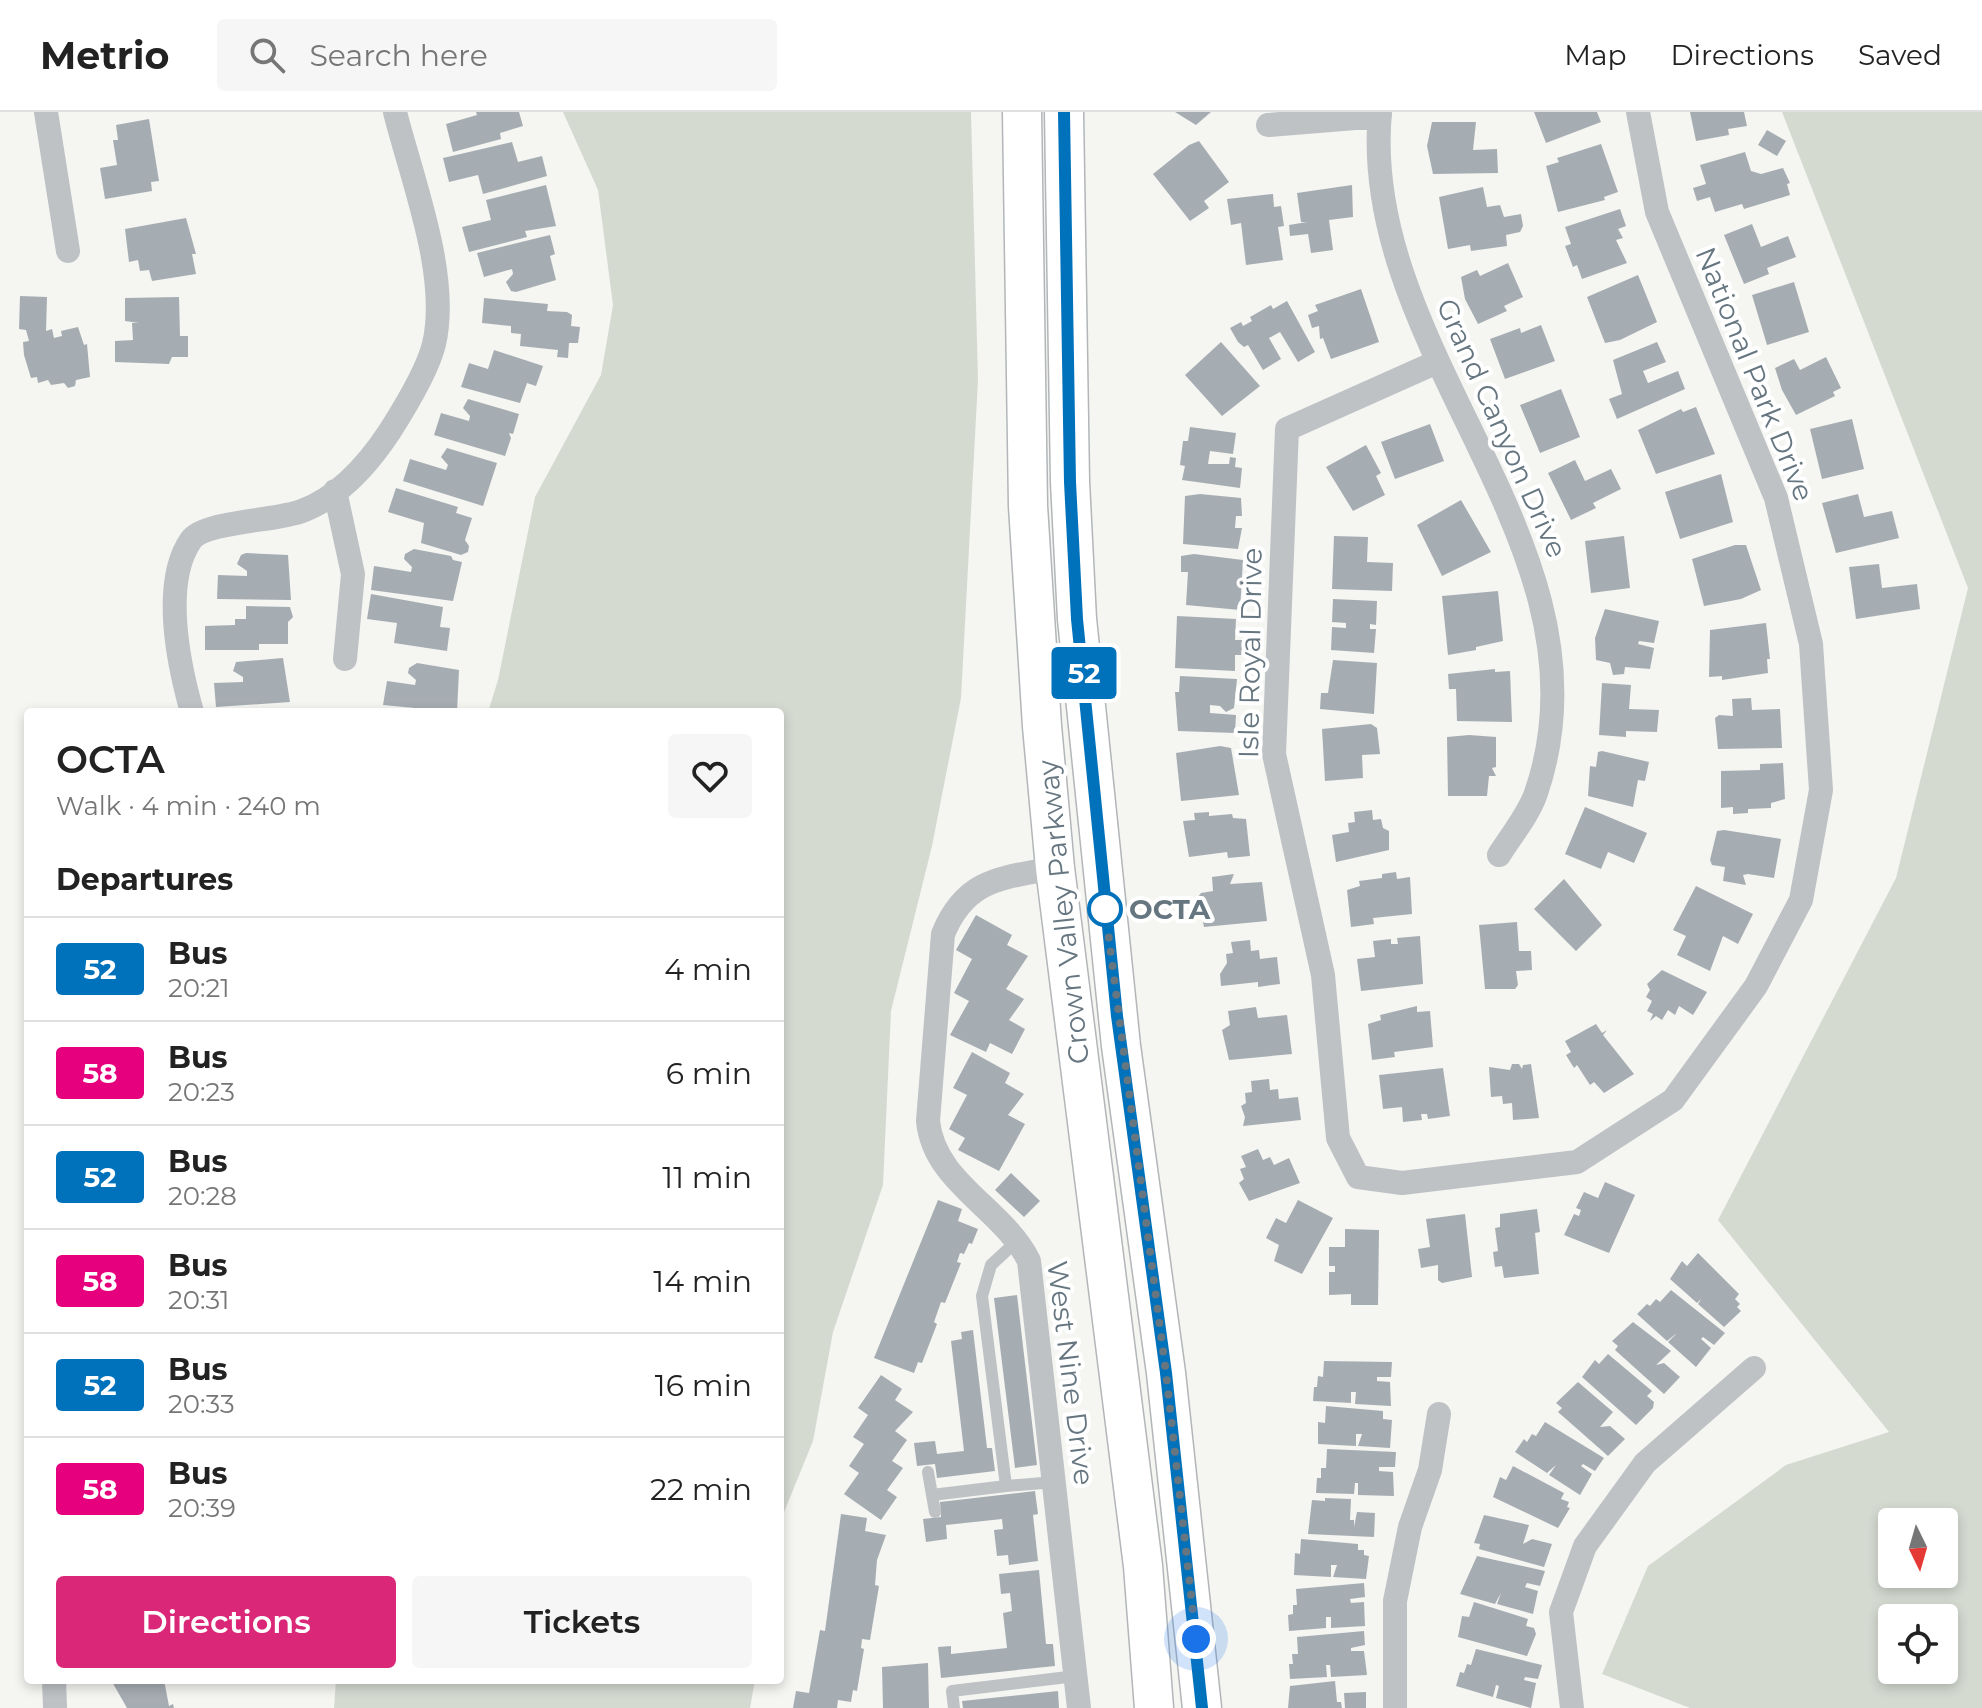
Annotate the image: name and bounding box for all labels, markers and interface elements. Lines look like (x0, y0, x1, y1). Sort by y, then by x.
search box (217, 19, 777, 91)
text: Metrio (40, 32, 169, 79)
icon: search (245, 33, 289, 77)
text: Search here (309, 37, 488, 74)
text: Map (1564, 38, 1626, 72)
text: Directions (1670, 38, 1814, 72)
text: Saved (1858, 38, 1942, 72)
street label: National Park Drive (1689, 242, 1821, 506)
street label: Grand Canyon Drive (1430, 293, 1574, 563)
street label: Isle Royal Drive (1231, 547, 1269, 759)
line badge: 52 (1048, 647, 1120, 699)
text: 52 (1067, 656, 1101, 690)
button: heart (668, 734, 752, 818)
text: OCTA (56, 736, 165, 783)
street label: Crown Valley Parkway (1030, 757, 1096, 1066)
text: Walk · 4 min · 240 m (56, 790, 321, 822)
text: Departures (56, 861, 233, 898)
marker: OCTA (1088, 892, 1122, 926)
place label: OCTA (1129, 892, 1211, 926)
text: Bus (168, 935, 228, 972)
text: 4 min (664, 951, 752, 988)
text: 52 (83, 952, 117, 986)
text: 20:21 (168, 972, 230, 1004)
text: Bus (168, 1039, 228, 1076)
text: 6 min (666, 1055, 752, 1092)
text: 58 (82, 1056, 118, 1090)
text: 20:23 (168, 1076, 235, 1108)
text: Bus (168, 1143, 228, 1180)
text: 11 min (662, 1159, 752, 1196)
text: 52 (83, 1160, 117, 1194)
text: 20:28 (168, 1180, 237, 1212)
text: Bus (168, 1247, 228, 1284)
street label: West Nine Drive (1040, 1259, 1102, 1487)
text: 14 min (653, 1263, 752, 1300)
text: 58 (82, 1264, 118, 1298)
text: 20:31 (168, 1284, 230, 1316)
text: Bus (168, 1351, 228, 1388)
text: 16 min (655, 1367, 752, 1404)
text: 52 (83, 1368, 117, 1402)
text: 20:33 (168, 1388, 235, 1420)
text: Bus (168, 1455, 228, 1492)
text: 22 min (650, 1471, 752, 1508)
text: 58 (82, 1472, 118, 1506)
text: 20:39 (168, 1492, 236, 1524)
north arrow (1878, 1508, 1958, 1588)
map controls (1878, 1508, 1958, 1684)
button: Directions (56, 1576, 396, 1668)
button: Tickets (412, 1576, 752, 1668)
button: locate (1878, 1604, 1958, 1684)
your location (1176, 1619, 1216, 1659)

